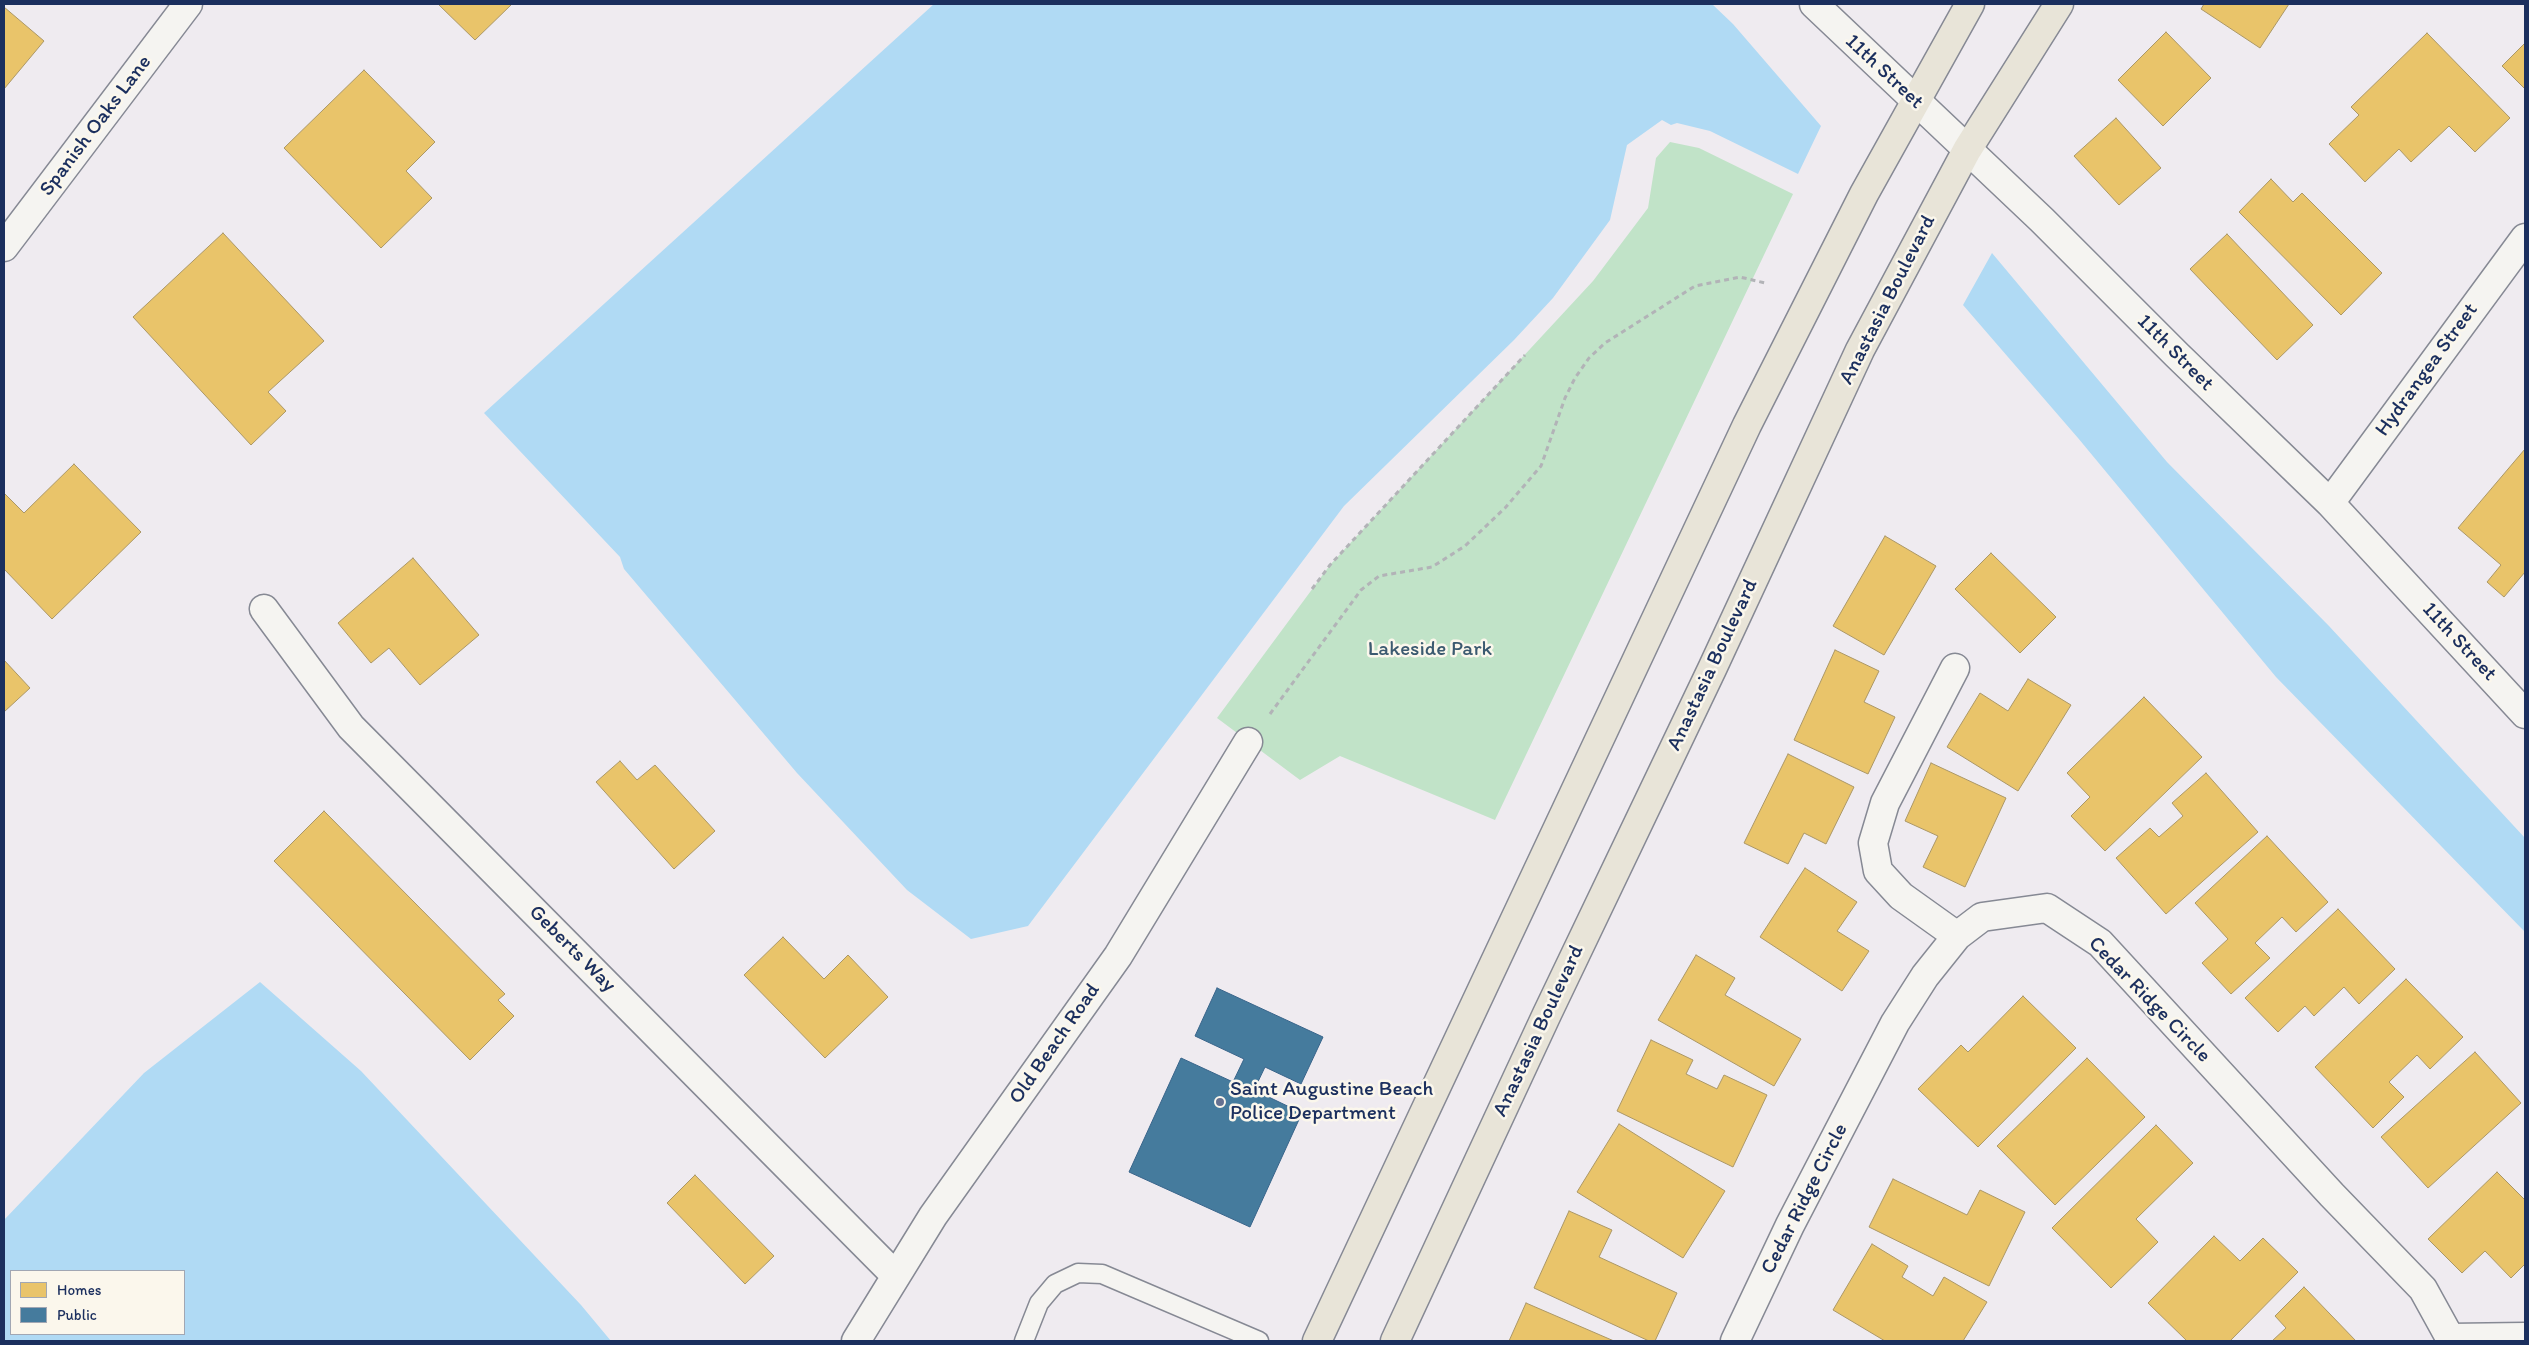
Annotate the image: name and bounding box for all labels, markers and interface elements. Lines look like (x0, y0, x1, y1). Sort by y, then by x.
street label: 11th Street (1839, 29, 1929, 115)
street label: Spanish Oaks Lane (35, 50, 157, 202)
street label: Anastasia Boulevard (1834, 211, 1942, 389)
street label: Hydrangea Street (2370, 298, 2484, 442)
street label: 11th Street (2131, 309, 2219, 397)
street label: Anastasia Boulevard (1662, 575, 1764, 755)
street label: 11th Street (2416, 597, 2502, 687)
park label: Lakeside Park (1368, 637, 1492, 663)
street label: Geberts Way (523, 900, 621, 998)
street label: Cedar Ridge Circle (2082, 932, 2216, 1068)
street label: Anastasia Boulevard (1488, 941, 1590, 1121)
street label: Old Beach Road (1004, 979, 1106, 1109)
place label: Saint Augustine Beach Police Department (1230, 1077, 1433, 1127)
marker: Saint Augustine Beach Police Department (1214, 1096, 1226, 1108)
street label: Cedar Ridge Circle (1756, 1119, 1854, 1279)
legend (10, 1270, 185, 1335)
text: Homes (57, 1281, 101, 1299)
text: Public (57, 1306, 97, 1324)

